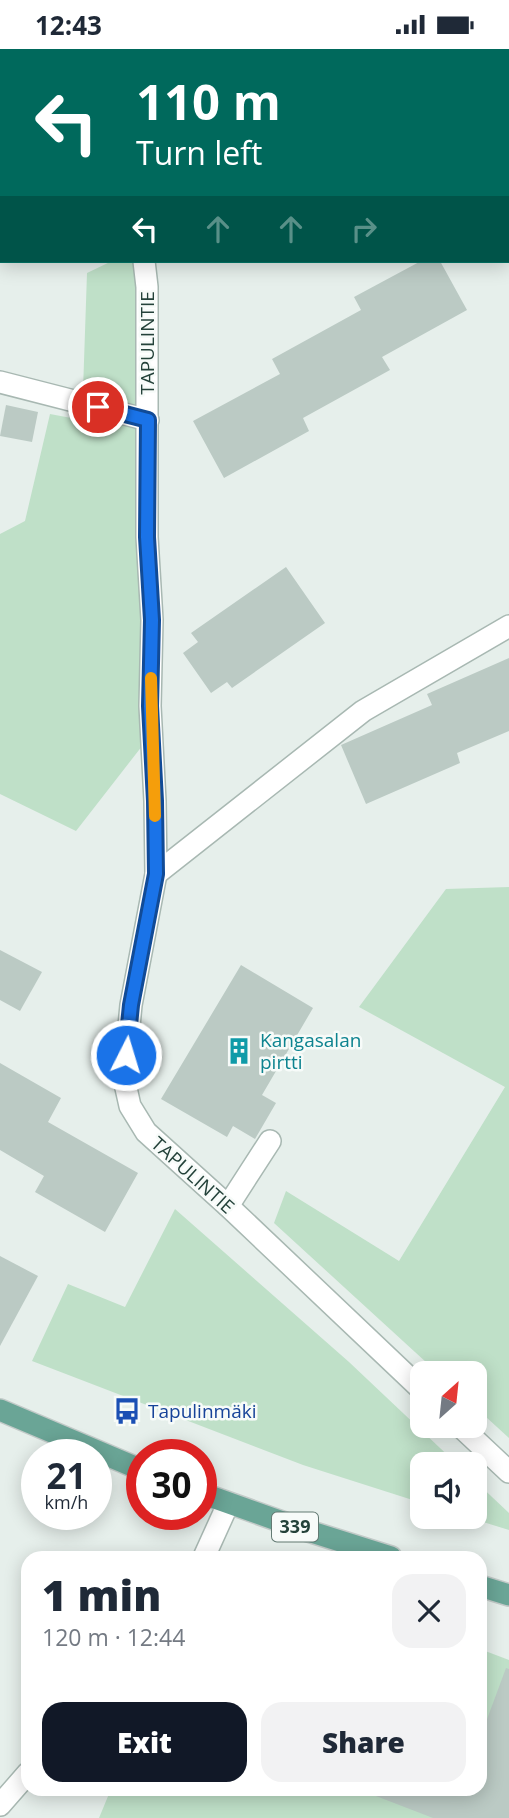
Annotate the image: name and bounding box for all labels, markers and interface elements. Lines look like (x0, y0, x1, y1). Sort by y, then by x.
text: 12:43 (35, 7, 102, 43)
text: 110 m (136, 68, 281, 134)
icon: left (21, 77, 112, 168)
text: Turn left (136, 131, 262, 174)
icon: left (126, 210, 164, 248)
icon: ahead (199, 210, 237, 248)
icon: ahead (272, 210, 310, 248)
icon: right (345, 210, 383, 248)
street label: TAPULINTIE (134, 291, 160, 395)
pin (68, 377, 128, 437)
icon: arrive (79, 388, 117, 426)
position arrow (89, 1018, 163, 1092)
place label: Kangasalan pirtti (260, 1027, 361, 1075)
building icon: Kangasalan pirtti (224, 1036, 254, 1066)
street label: TAPULINTIE (146, 1131, 240, 1219)
north arrow (410, 1361, 486, 1439)
map controls (410, 1361, 487, 1529)
bus stop icon: Tapulinmäki (112, 1396, 142, 1426)
place label: Tapulinmäki (148, 1398, 256, 1424)
speed limit sign: 30 (126, 1439, 217, 1530)
text: 21 (46, 1452, 87, 1499)
button: sound (410, 1452, 487, 1529)
text: km/h (45, 1490, 88, 1514)
road number: 339 (272, 1513, 318, 1541)
text: 1 min (42, 1566, 161, 1623)
button: close (392, 1574, 466, 1648)
text: 120 m · 12:44 (42, 1621, 185, 1653)
button: Exit (42, 1702, 247, 1782)
button: Share (261, 1702, 466, 1782)

